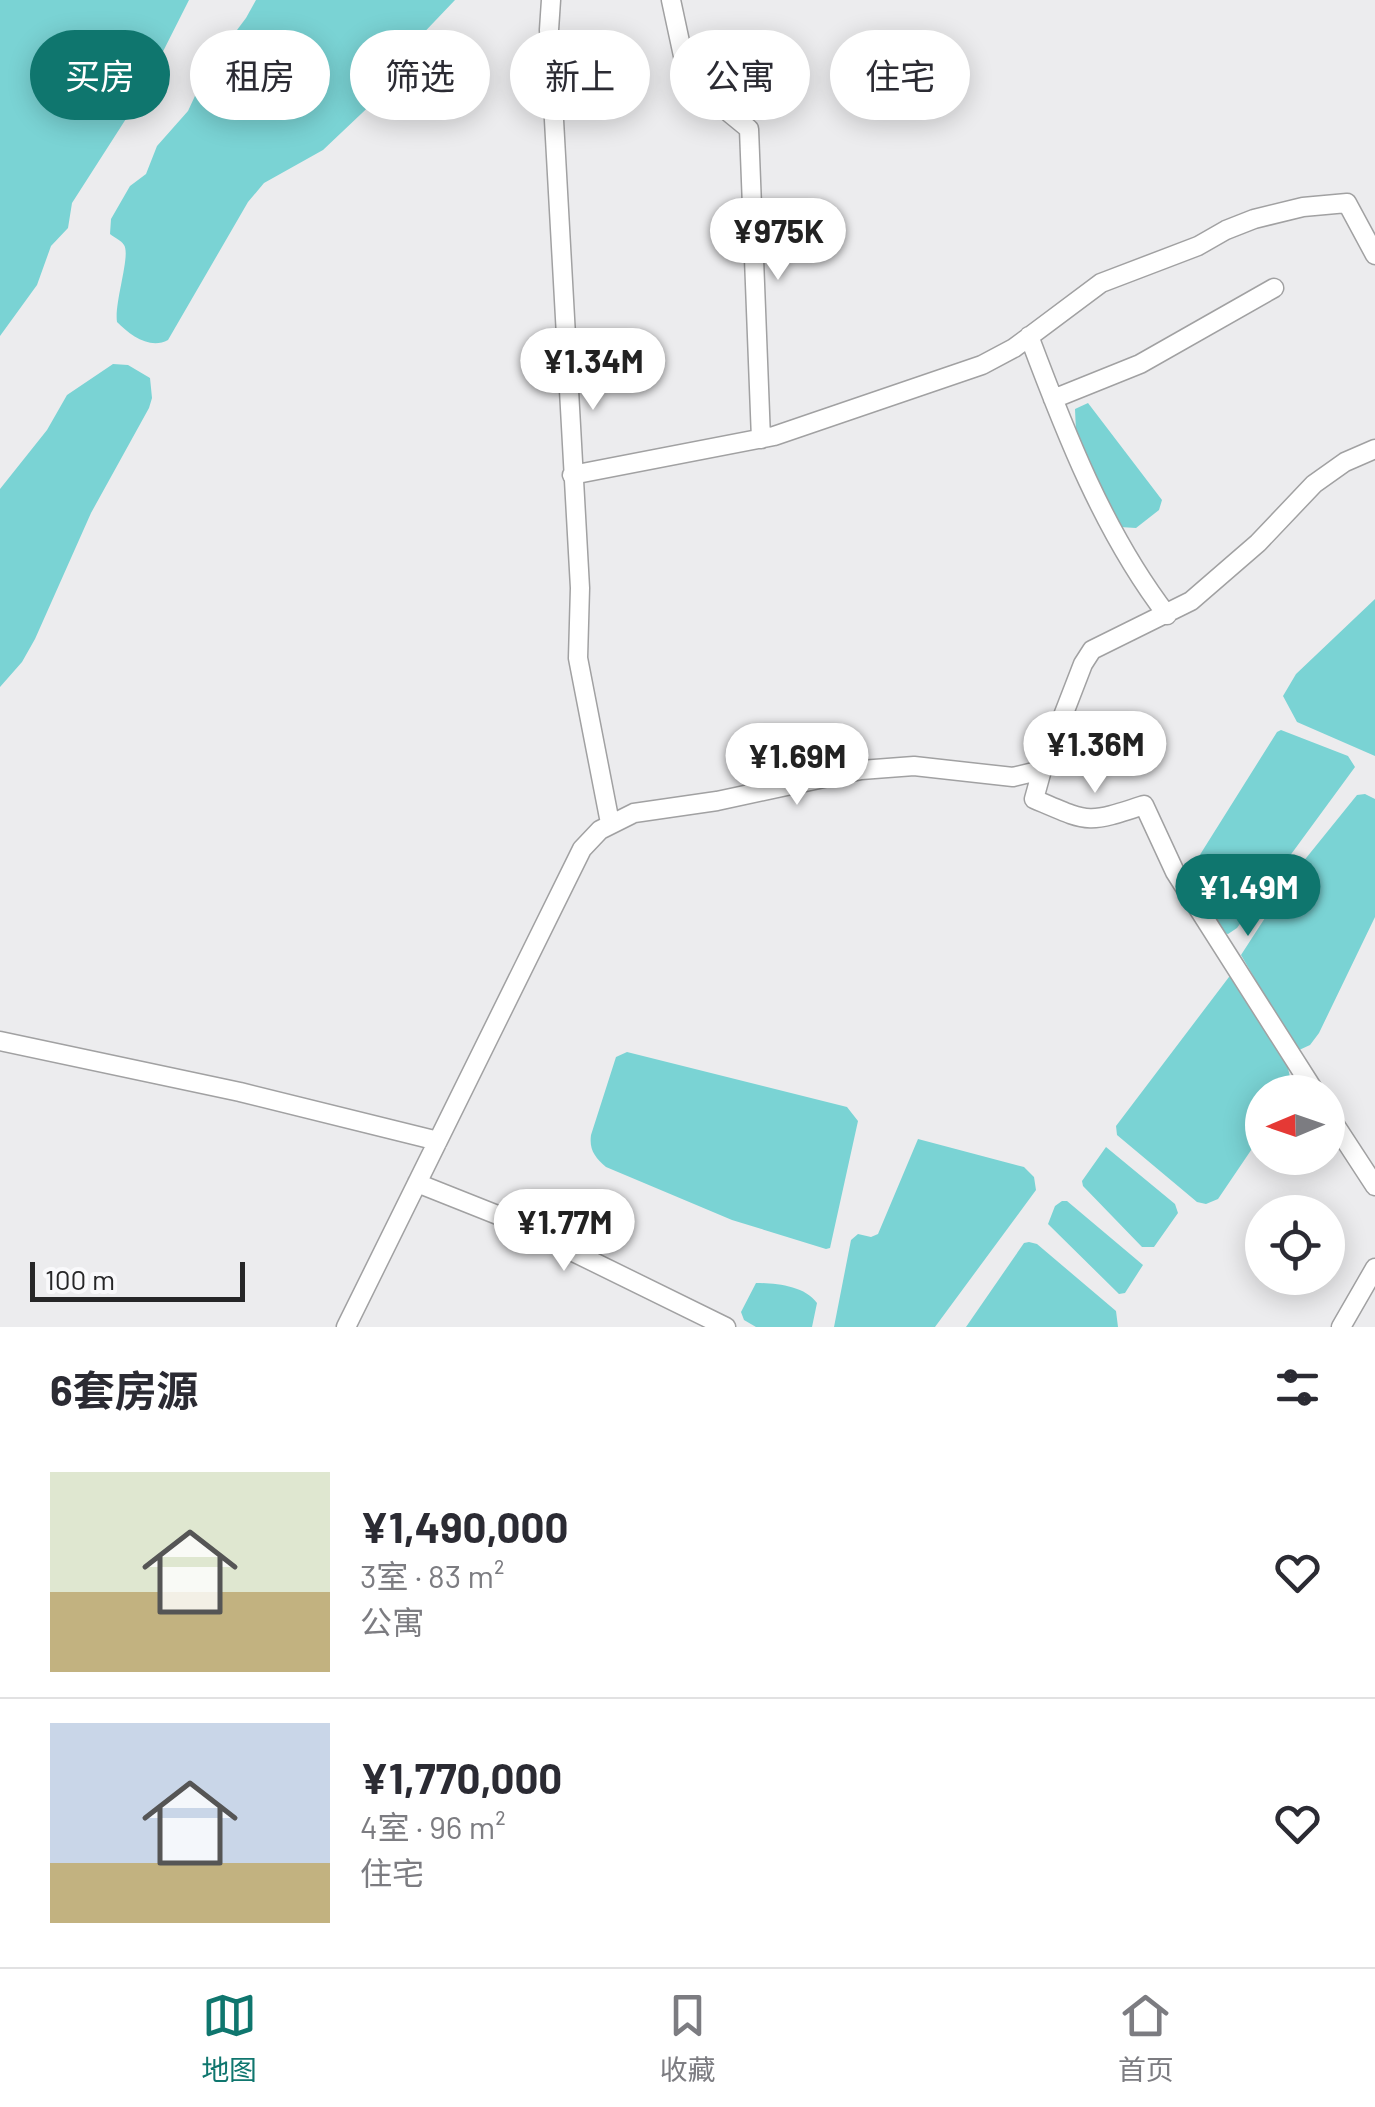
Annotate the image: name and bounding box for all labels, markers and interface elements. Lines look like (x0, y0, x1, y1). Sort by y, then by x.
chip: 买房 (30, 30, 170, 120)
chip: 租房 (190, 30, 330, 120)
chip: 筛选 (350, 30, 490, 120)
chip: 新上 (510, 30, 650, 120)
chip: 公寓 (670, 30, 810, 120)
chip: 住宅 (830, 30, 970, 120)
pin: ¥975K (708, 198, 848, 283)
text: ¥975K (732, 211, 824, 249)
pin: ¥1.34M (512, 328, 674, 413)
text: ¥1.34M (542, 341, 644, 379)
pin: ¥1.36M (1014, 711, 1176, 796)
pin: ¥1.69M (716, 723, 878, 808)
text: ¥1.36M (1045, 724, 1145, 762)
text: ¥1.69M (748, 736, 846, 774)
pin: ¥1.49M (1167, 854, 1329, 939)
text: ¥1.49M (1197, 867, 1299, 905)
north arrow (1245, 1075, 1345, 1175)
map controls (1245, 1075, 1345, 1295)
pin: ¥1.77M (483, 1189, 645, 1274)
button: locate (1245, 1195, 1345, 1295)
text: ¥1.77M (516, 1202, 612, 1240)
scale bar (30, 1257, 245, 1302)
text: 100 m (45, 1262, 115, 1296)
icon: filters (1270, 1360, 1325, 1415)
text: 6套房源 (50, 1364, 199, 1414)
text: ¥1,490,000 (360, 1501, 568, 1551)
icon: home (130, 1512, 250, 1632)
icon: heart (1270, 1545, 1325, 1600)
text: 3室 · 83 m² (360, 1556, 504, 1594)
text: 公寓 (360, 1602, 424, 1640)
text: ¥1,770,000 (360, 1752, 562, 1802)
icon: home (130, 1763, 250, 1883)
icon: heart (1270, 1796, 1325, 1851)
text: 4室 · 96 m² (360, 1807, 506, 1845)
text: 住宅 (360, 1853, 424, 1891)
tab: 地图 (201, 1988, 257, 2088)
tab: 收藏 (659, 1988, 716, 2088)
tab: 首页 (1118, 1988, 1174, 2088)

